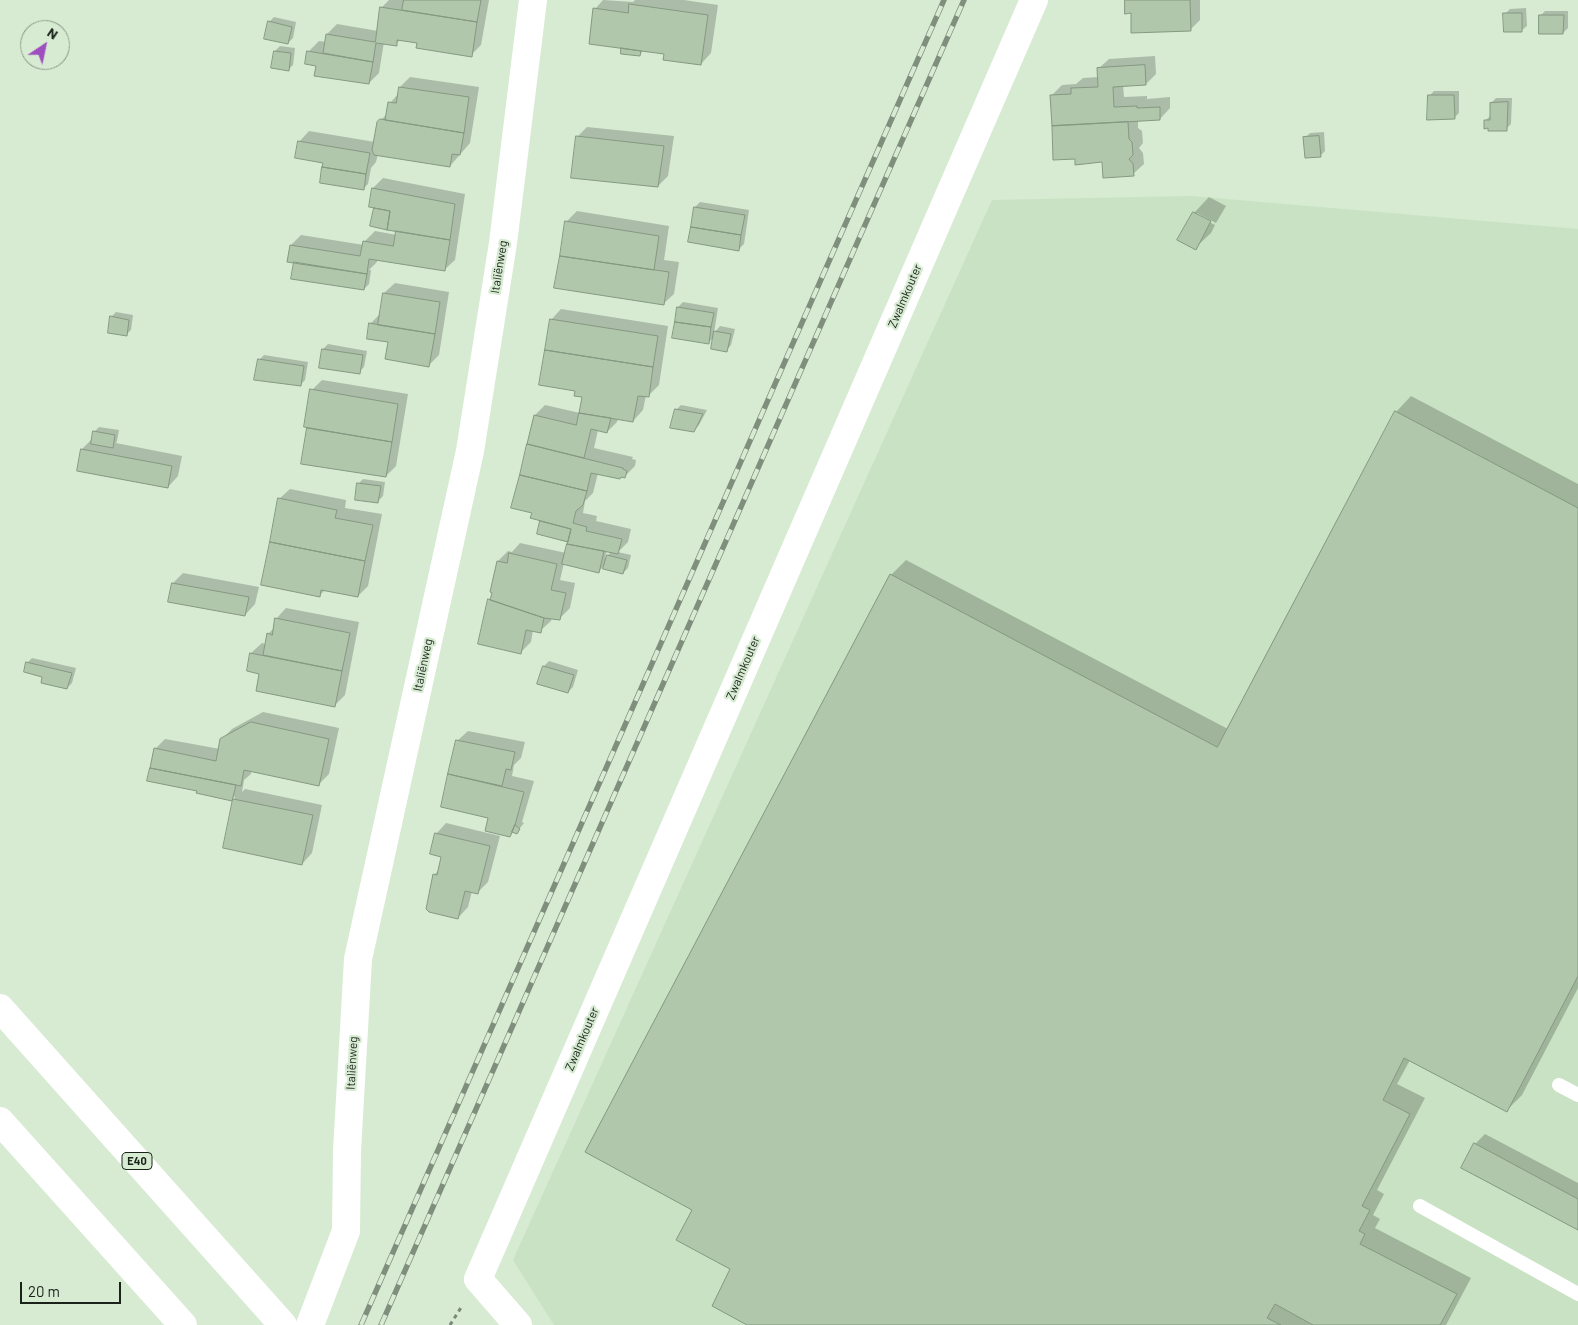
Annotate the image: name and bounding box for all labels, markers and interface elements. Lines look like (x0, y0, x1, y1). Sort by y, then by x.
north arrow (20, 20, 70, 70)
text: N (44, 23, 62, 43)
street label: Italiënweg (488, 239, 510, 295)
street label: Zwalmkouter (885, 262, 925, 330)
street label: Zwalmkouter (723, 634, 763, 702)
street label: Italiënweg (410, 637, 436, 693)
street label: Zwalmkouter (562, 1005, 602, 1073)
street label: Italiënweg (343, 1036, 361, 1090)
road number: E40 (122, 1152, 152, 1170)
scale bar (22, 1272, 124, 1304)
text: 20 m (28, 1282, 60, 1300)

